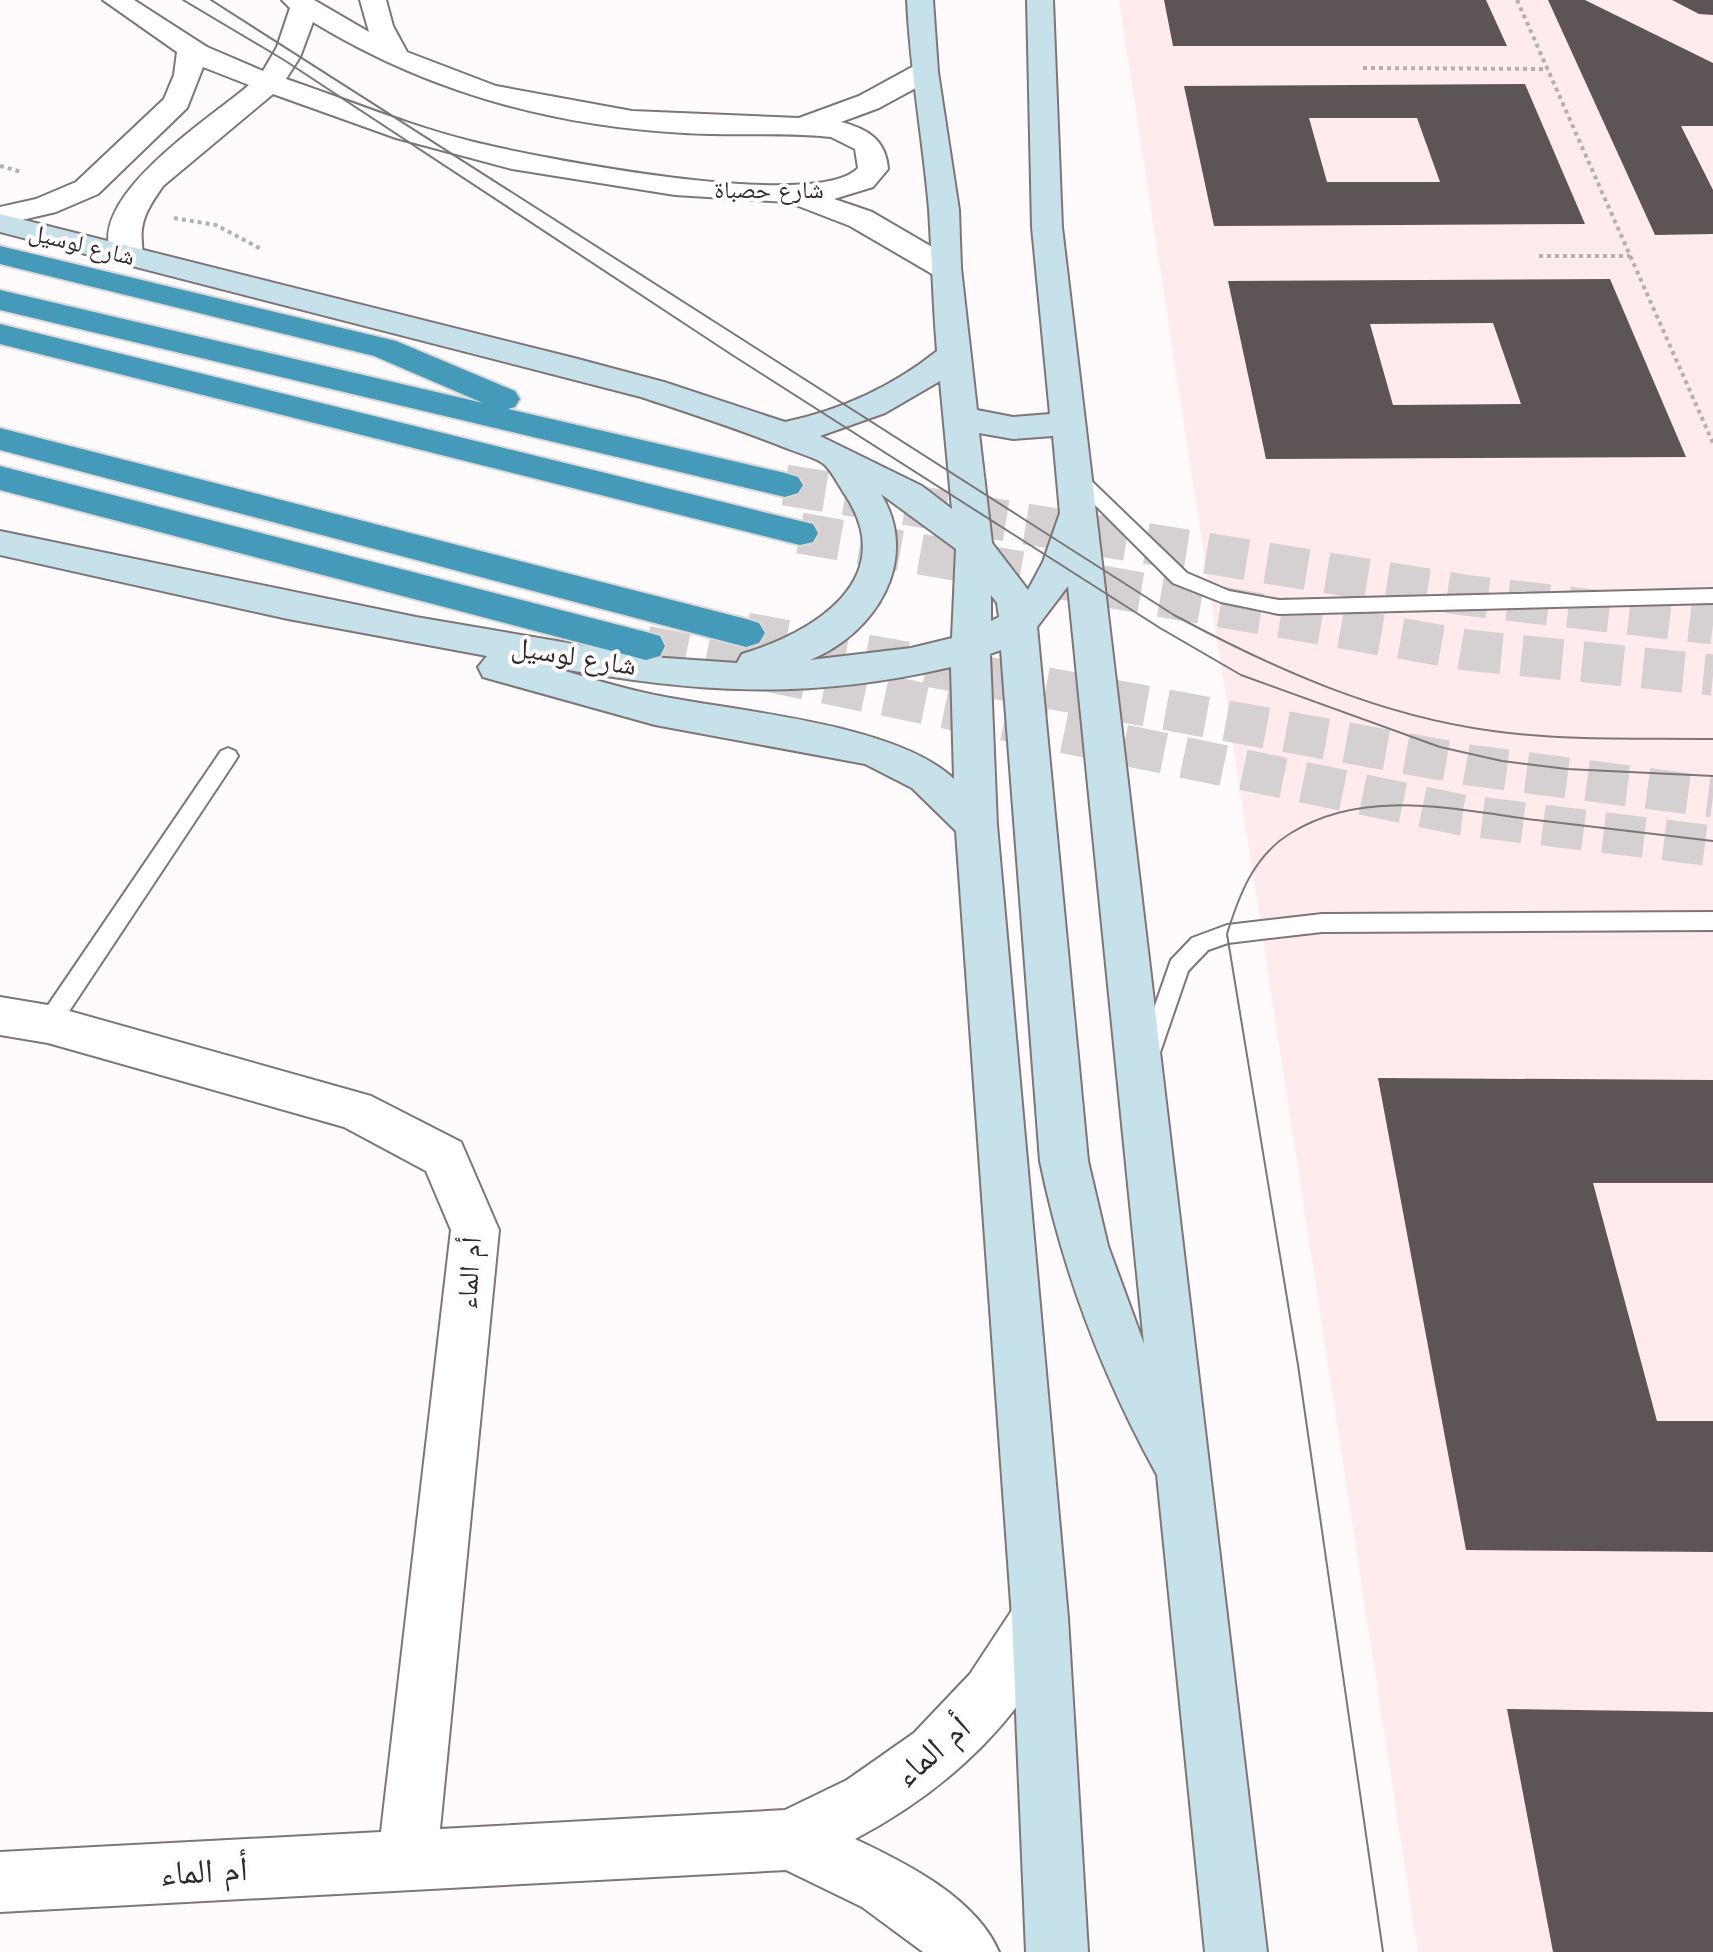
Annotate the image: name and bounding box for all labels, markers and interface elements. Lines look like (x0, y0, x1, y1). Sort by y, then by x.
street label: شارع حصباة (714, 172, 824, 207)
street label: شارع لوسيل (25, 214, 139, 274)
street label: شارع لوسيل (509, 626, 639, 686)
street label: أم الماء (446, 1236, 492, 1310)
street label: أم الماء (883, 1704, 981, 1798)
street label: أم الماء (159, 1844, 249, 1898)

